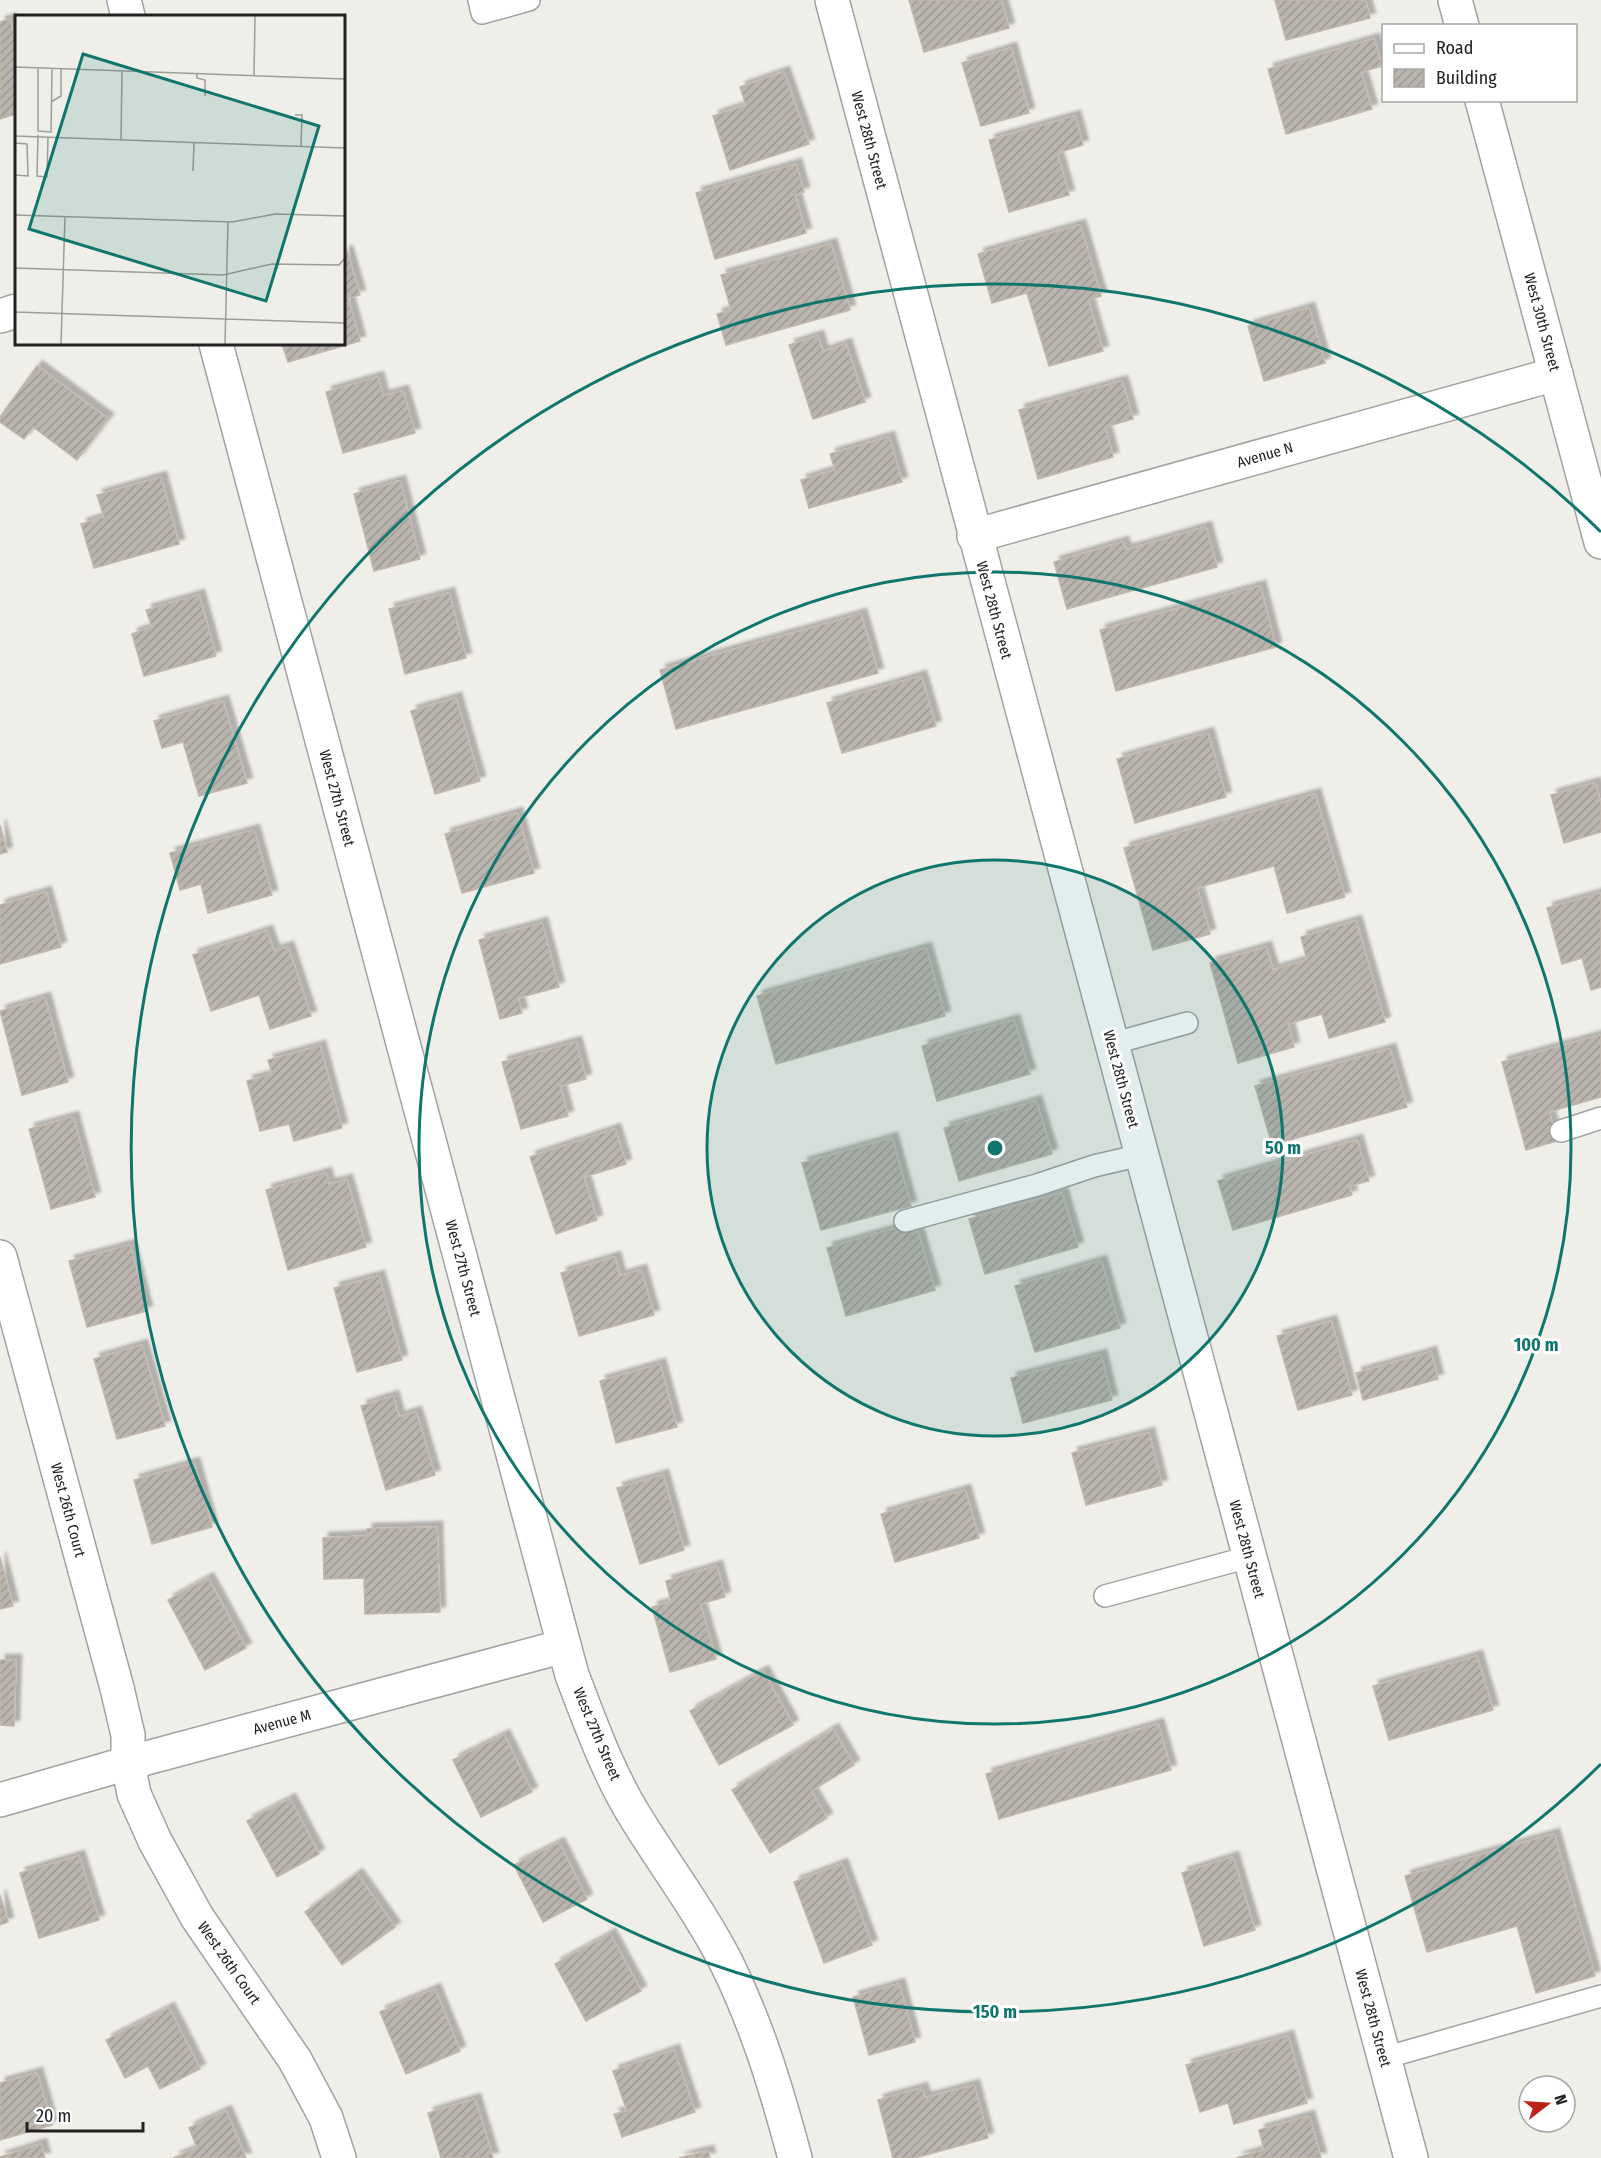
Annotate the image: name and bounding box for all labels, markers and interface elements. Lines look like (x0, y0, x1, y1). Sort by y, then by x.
inset map (15, 15, 345, 345)
legend (1382, 24, 1577, 102)
text: Road (1436, 37, 1473, 59)
text: Building (1436, 67, 1497, 89)
street label: West 28th Street (847, 89, 891, 191)
street label: West 30th Street (1520, 271, 1564, 373)
street label: Avenue N (1235, 438, 1295, 472)
street label: West 28th Street (972, 559, 1016, 661)
street label: West 27th Street (315, 748, 359, 848)
street label: West 28th Street (1099, 1028, 1143, 1130)
text: 50 m (1265, 1137, 1301, 1159)
centre of rings (985, 1138, 1005, 1158)
street label: West 27th Street (441, 1218, 485, 1318)
text: 100 m (1514, 1334, 1558, 1356)
street label: West 26th Court (47, 1461, 89, 1559)
street label: West 28th Street (1225, 1498, 1269, 1600)
street label: West 27th Street (569, 1685, 625, 1783)
street label: Avenue M (251, 1706, 313, 1738)
street label: West 26th Court (194, 1918, 264, 2008)
street label: West 28th Street (1351, 1967, 1395, 2069)
text: 150 m (973, 2001, 1017, 2023)
north arrow (1517, 2074, 1577, 2134)
text: N (1550, 2092, 1571, 2107)
scale bar (27, 2095, 142, 2133)
text: 20 m (36, 2105, 71, 2127)

